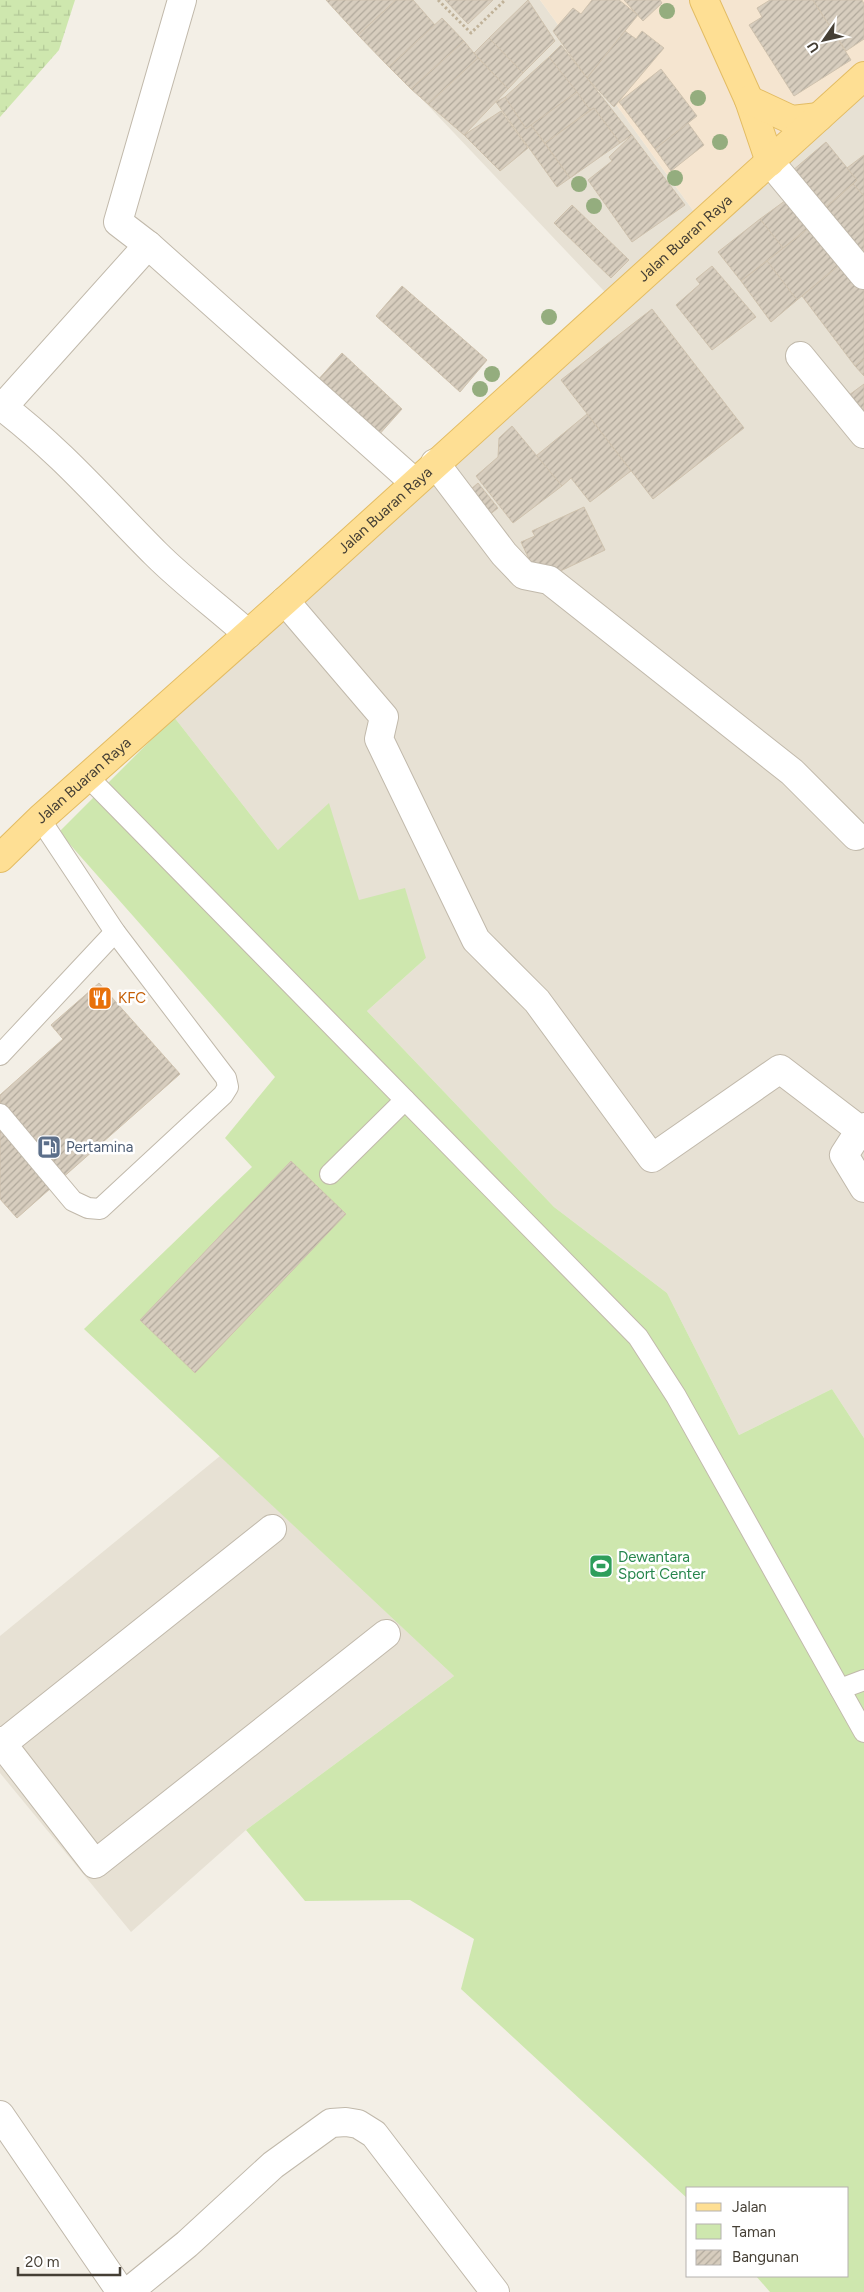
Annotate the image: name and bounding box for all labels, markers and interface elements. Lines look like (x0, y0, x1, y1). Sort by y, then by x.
north arrow (799, 15, 849, 65)
text: U (804, 38, 823, 56)
street label: Jalan Buaran Raya (634, 191, 736, 285)
street label: Jalan Buaran Raya (334, 463, 436, 557)
street label: Jalan Buaran Raya (32, 733, 135, 827)
restaurant icon: KFC (87, 985, 113, 1011)
place label: KFC (118, 989, 146, 1007)
fuel station icon: Pertamina (36, 1134, 62, 1160)
place label: Pertamina (66, 1138, 133, 1156)
place label: Dewantara Sport Center (618, 1548, 706, 1583)
sports icon: Dewantara Sport Center (588, 1553, 614, 1579)
legend (686, 2187, 849, 2277)
text: Jalan (732, 2198, 767, 2216)
text: Taman (732, 2223, 776, 2241)
scale bar (18, 2244, 120, 2276)
text: Bangunan (732, 2248, 799, 2266)
text: 20 m (25, 2253, 59, 2271)

